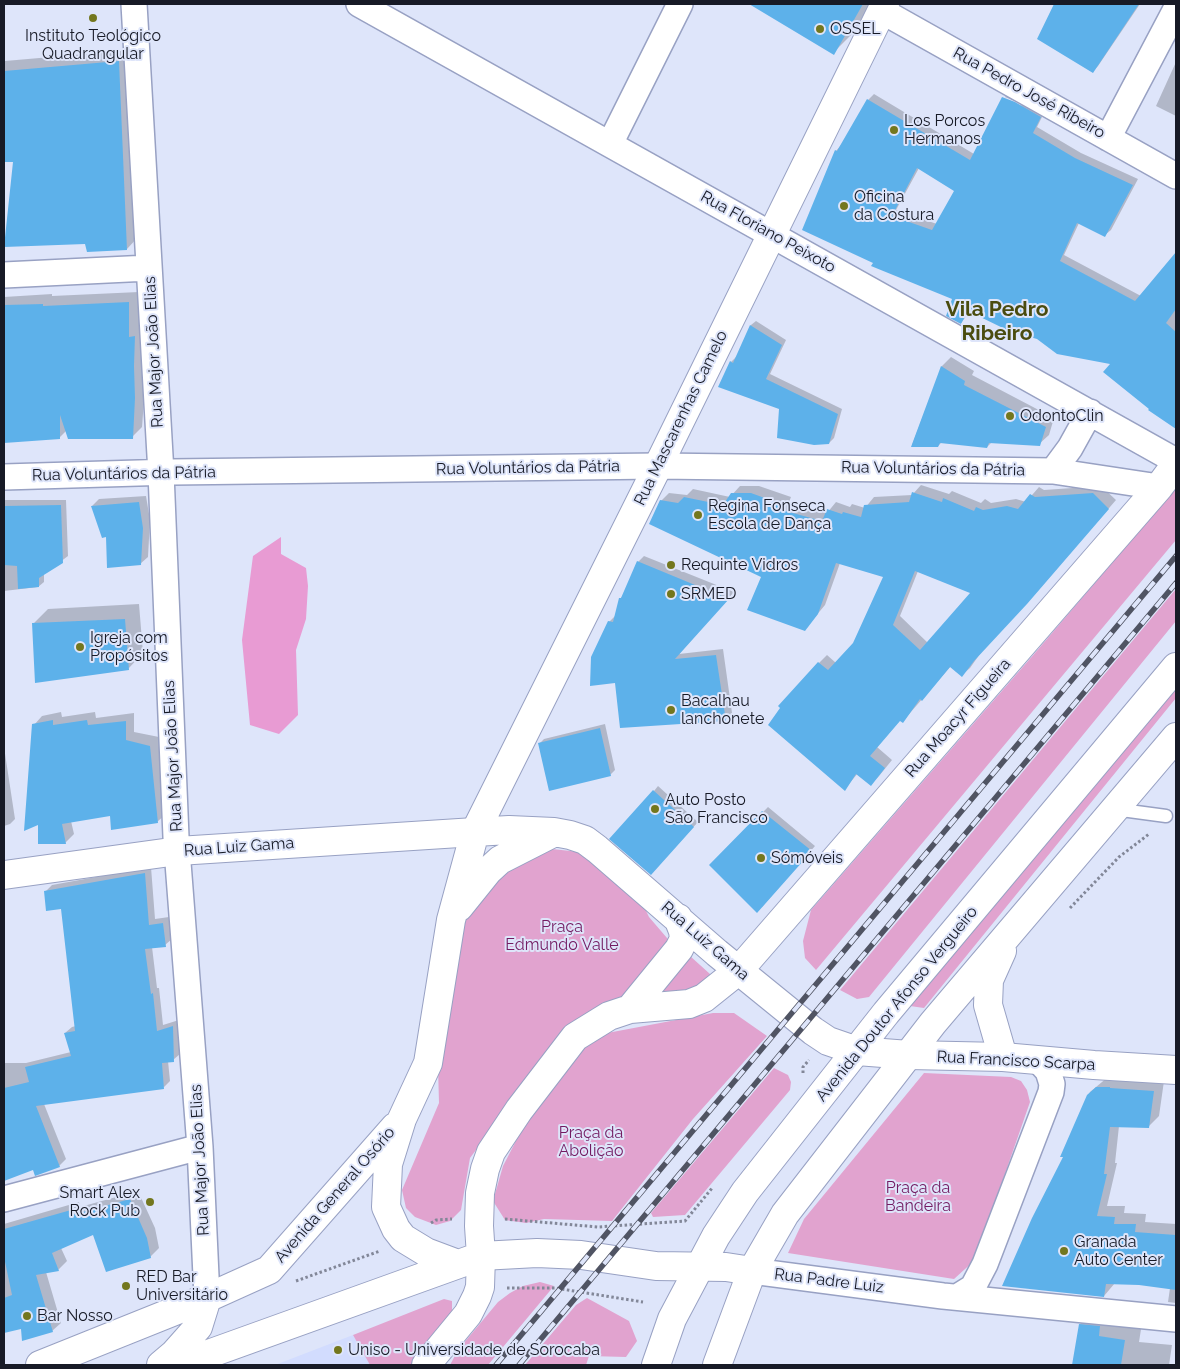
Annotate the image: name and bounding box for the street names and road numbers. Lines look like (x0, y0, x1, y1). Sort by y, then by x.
street label: Rua Pedro José Ribeiro (950, 43, 1108, 143)
street label: Rua Floriano Peixoto (697, 187, 839, 277)
street label: Rua Major João Elias (140, 276, 168, 428)
street label: Rua Mascarenhas Camelo (630, 327, 732, 509)
street label: Rua Voluntários da Pátria (436, 457, 620, 479)
street label: Rua Voluntários da Pátria (841, 458, 1025, 480)
street label: Rua Voluntários da Pátria (32, 463, 216, 485)
street label: Rua Moacyr Figueira (901, 655, 1015, 781)
street label: Rua Major João Elias (159, 680, 187, 832)
street label: Rua Luiz Gama (183, 834, 295, 860)
street label: Rua Luiz Gama (657, 898, 753, 984)
street label: Avenida Doutor Afonso Vergueiro (812, 902, 982, 1106)
street label: Rua Francisco Scarpa (936, 1047, 1096, 1075)
street label: Rua Major João Elias (186, 1084, 214, 1236)
street label: Avenida General Osório (271, 1123, 399, 1267)
street label: Rua Padre Luiz (773, 1265, 885, 1297)

